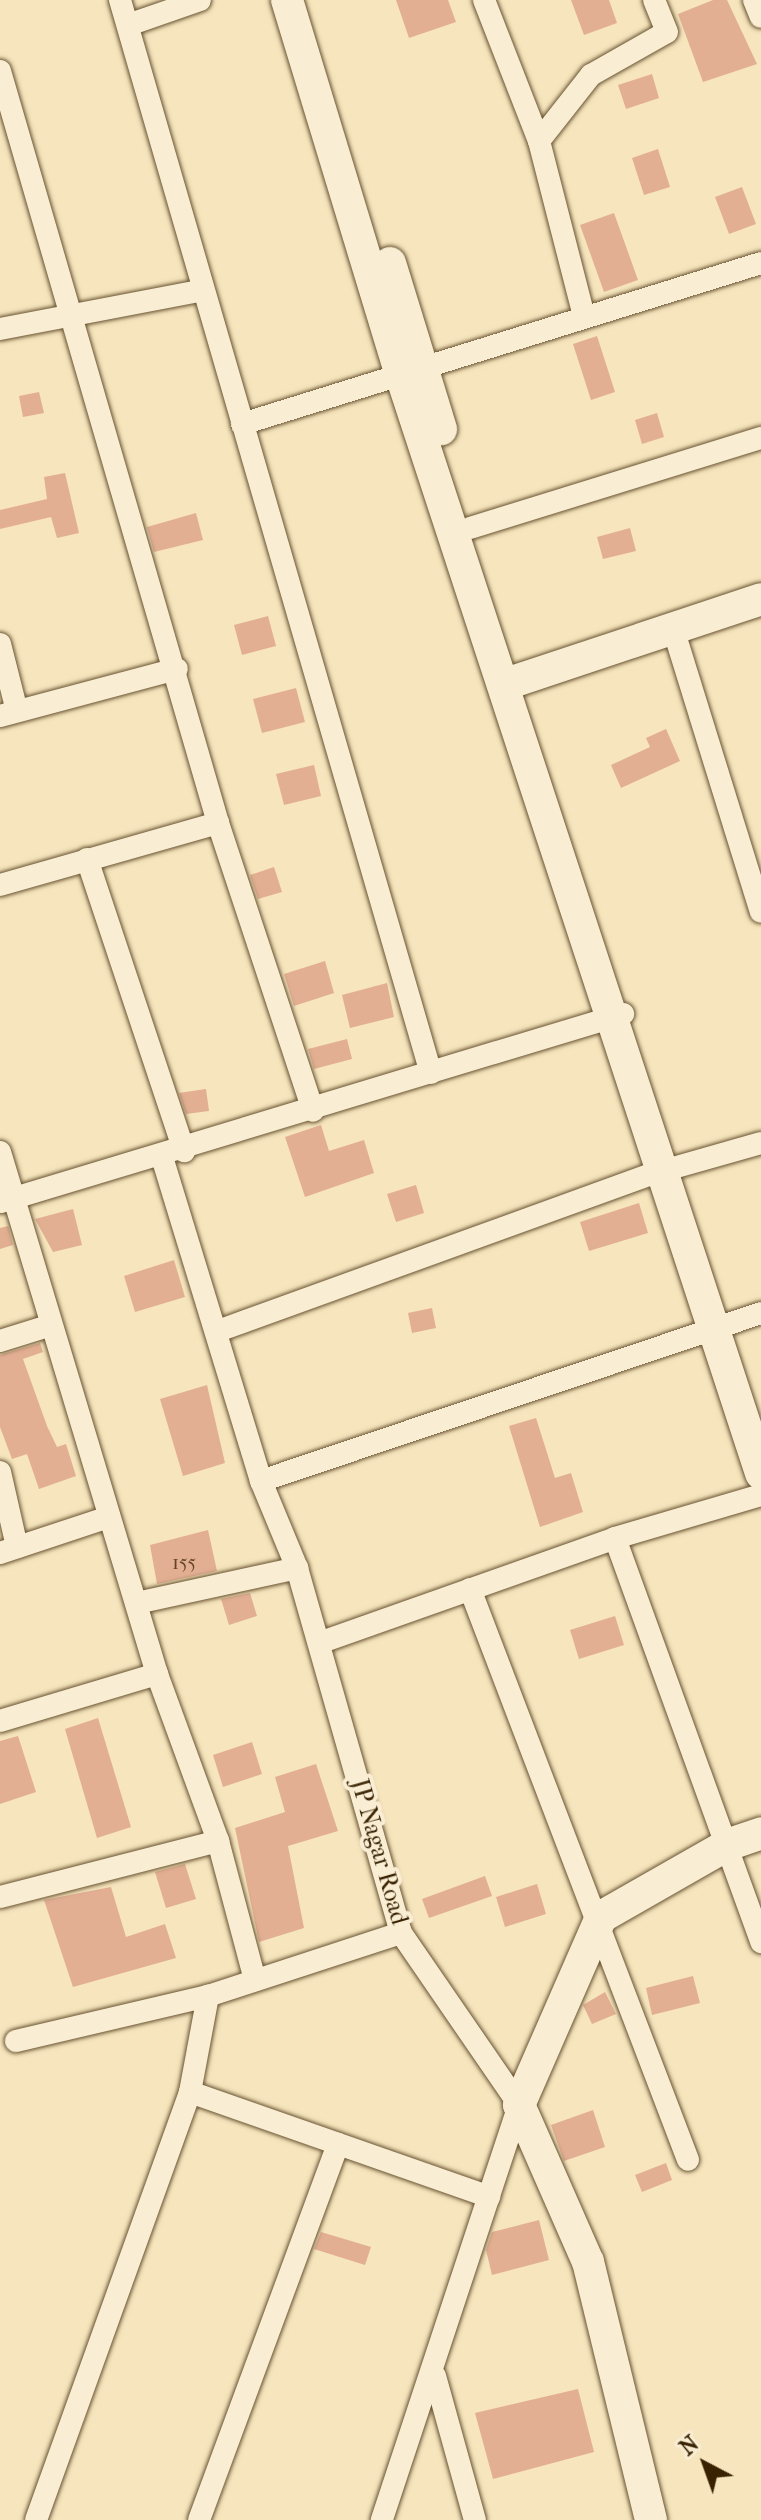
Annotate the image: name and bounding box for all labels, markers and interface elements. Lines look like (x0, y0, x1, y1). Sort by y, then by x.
house number: 155 (172, 1550, 196, 1574)
street label: JP Nagar Road (344, 1776, 414, 1928)
north arrow (665, 2424, 745, 2504)
text: N (674, 2431, 704, 2461)

